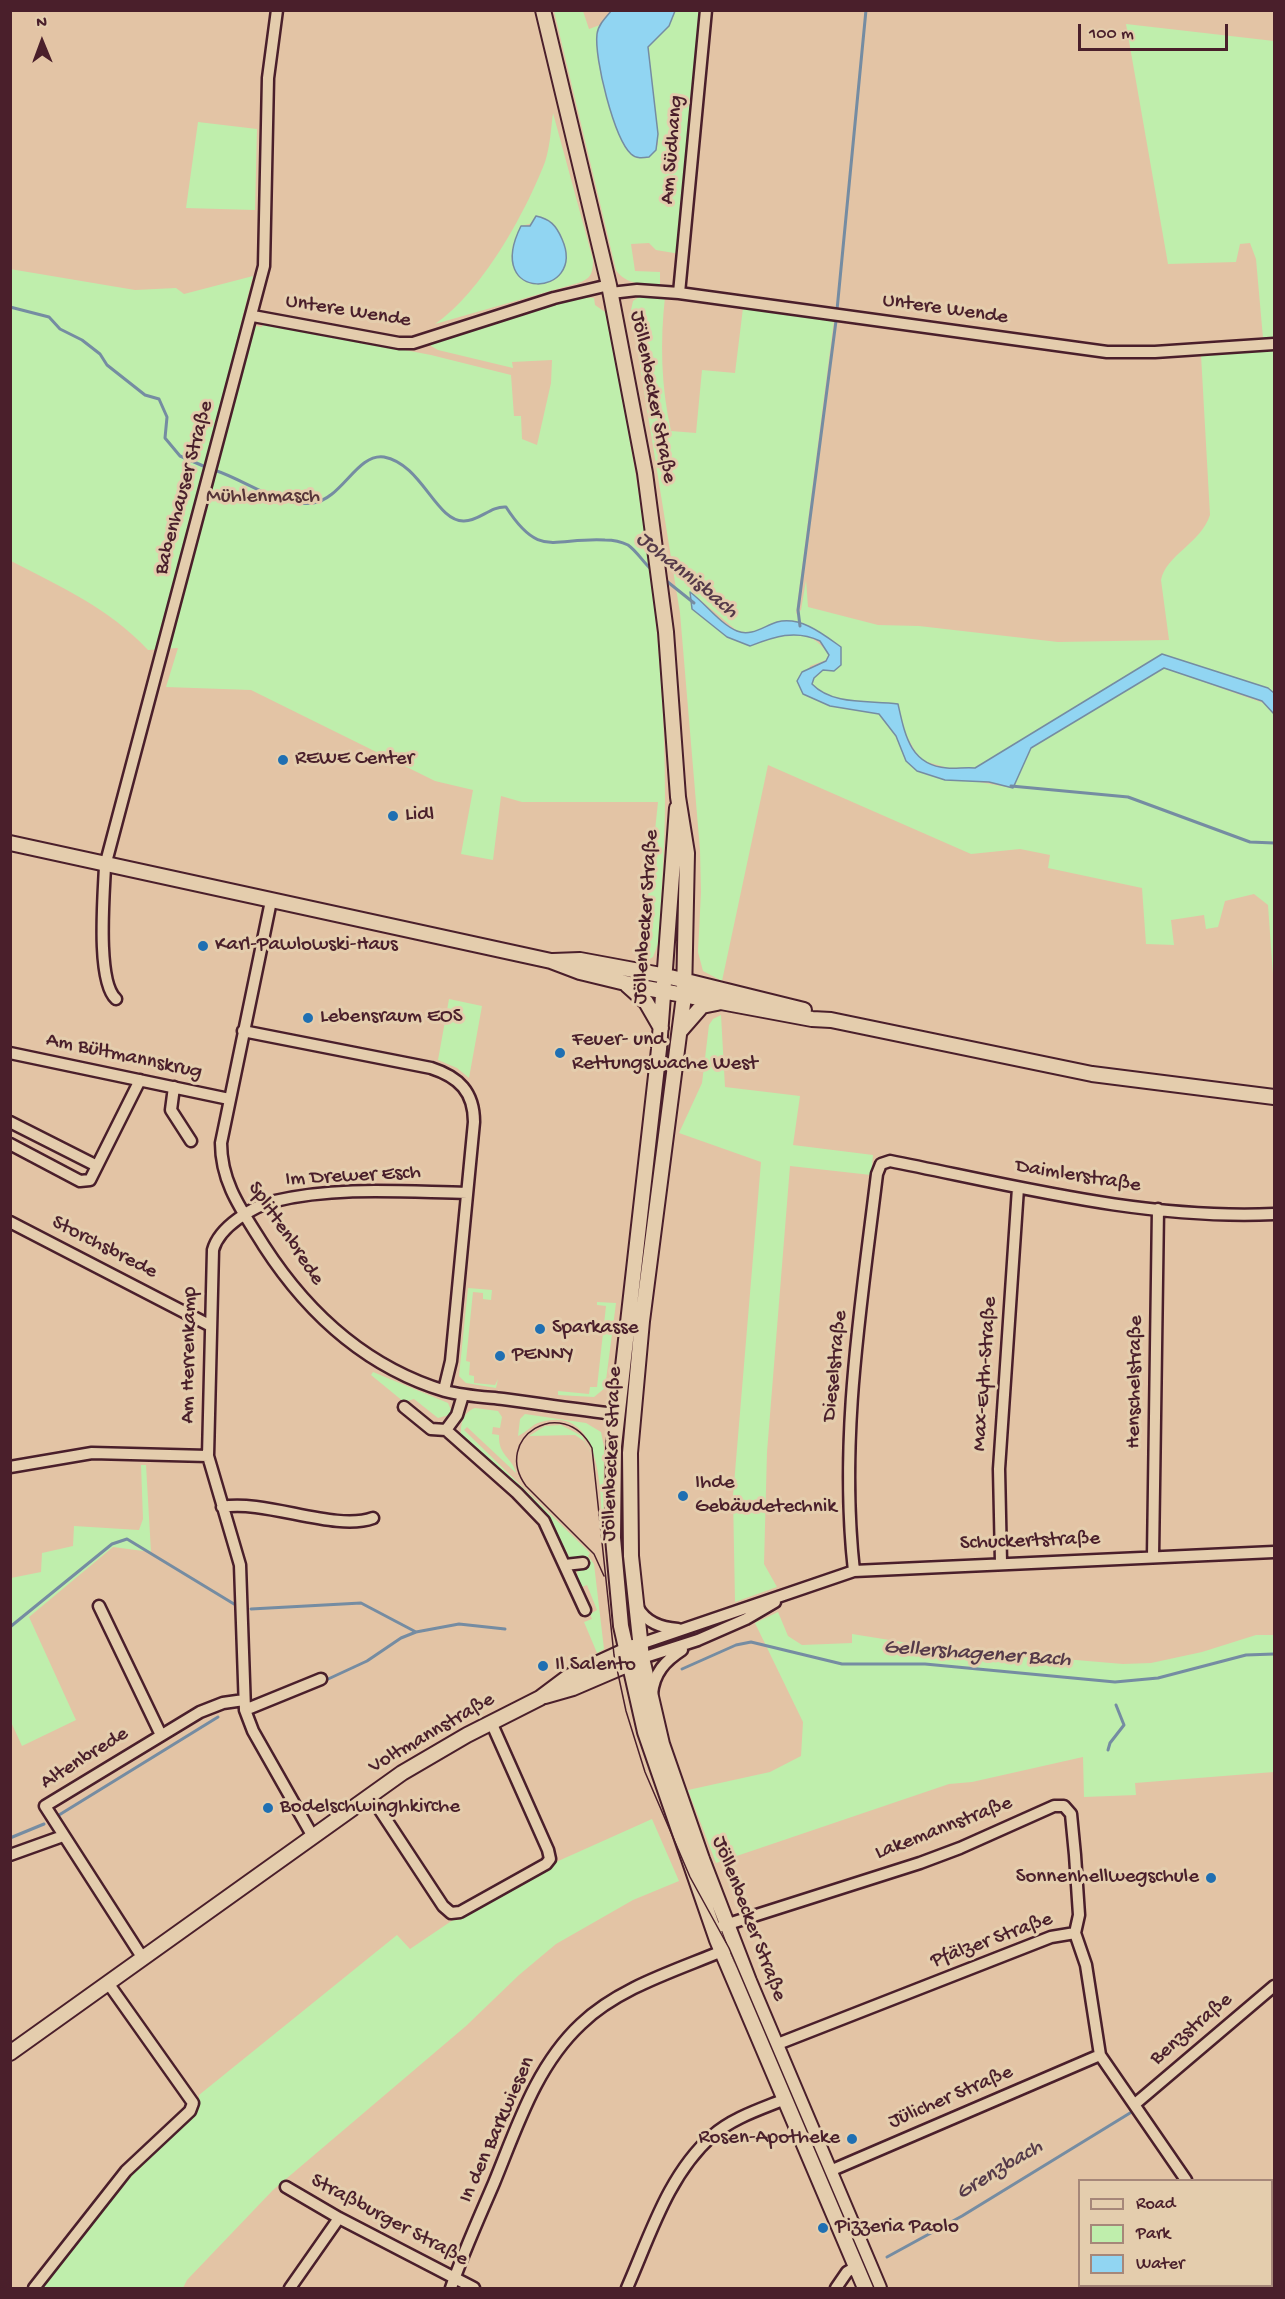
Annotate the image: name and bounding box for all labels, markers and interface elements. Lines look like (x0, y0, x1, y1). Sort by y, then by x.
north arrow (12, 12, 72, 72)
scale bar (1081, 12, 1231, 50)
text: N (36, 14, 47, 33)
text: 100 m (1089, 24, 1134, 45)
street label: Am Südhang (656, 95, 690, 205)
street label: Untere Wende (881, 289, 1009, 331)
street label: Untere Wende (284, 290, 412, 334)
street label: Jöllenbecker Straße (623, 309, 681, 485)
street label: Babenhauser Straße (150, 398, 220, 578)
park label: Mühlenmasch (206, 485, 320, 511)
water label: Johannisbach (630, 527, 742, 625)
place label: REWE Center (295, 747, 414, 773)
marker: REWE Center (276, 753, 290, 767)
place label: Lidl (405, 803, 434, 829)
marker: Lidl (386, 809, 400, 823)
street label: Jöllenbecker Straße (628, 829, 666, 1005)
place label: Karl-Pawlowski-Haus (215, 933, 398, 959)
marker: Karl-Pawlowski-Haus (196, 939, 210, 953)
place label: Lebensraum EOS (320, 1005, 462, 1031)
marker: Lebensraum EOS (301, 1011, 315, 1025)
street label: Am Bültmannskrug (44, 1028, 204, 1086)
place label: Feuer- und Rettungswache West (572, 1028, 758, 1078)
marker: Feuer- und Rettungswache West (553, 1046, 567, 1060)
street label: Daimlerstraße (1013, 1155, 1143, 1199)
street label: Im Drewer Esch (285, 1161, 421, 1193)
street label: Splittenbrede (241, 1177, 329, 1291)
street label: Storchsbrede (47, 1211, 161, 1285)
street label: Am Herrenkamp (176, 1286, 204, 1424)
street label: Max-Eyth-Straße (968, 1296, 1004, 1452)
street label: Dieselstraße (818, 1309, 854, 1423)
street label: Henschelstraße (1122, 1315, 1150, 1449)
place label: Sparkasse (552, 1316, 638, 1342)
marker: Sparkasse (533, 1322, 547, 1336)
place label: PENNY (512, 1343, 574, 1369)
marker: PENNY (493, 1349, 507, 1363)
street label: Jöllenbecker Straße (597, 1366, 629, 1542)
place label: Ihde Gebäudetechnik (695, 1471, 837, 1521)
marker: Ihde Gebäudetechnik (676, 1489, 690, 1503)
street label: Schuckertstraße (959, 1527, 1101, 1557)
water label: Gellershagener Bach (882, 1635, 1072, 1675)
place label: Il Salento (555, 1653, 636, 1679)
marker: Il Salento (536, 1659, 550, 1673)
street label: Voltmannstraße (365, 1688, 499, 1780)
street label: Altenbrede (36, 1722, 134, 1796)
street label: Lakemannstraße (872, 1791, 1016, 1867)
place label: Bodelschwinghkirche (280, 1795, 460, 1821)
marker: Bodelschwinghkirche (261, 1801, 275, 1815)
street label: Jöllenbecker Straße (705, 1833, 791, 2005)
place label: Sonnenhellwegschule (1016, 1865, 1199, 1891)
marker: Sonnenhellwegschule (1204, 1871, 1218, 1885)
street label: Pfälzer Straße (928, 1907, 1056, 1975)
street label: Benzstraße (1146, 1988, 1238, 2072)
street label: In den Barkwiesen (454, 2053, 542, 2207)
street label: Jülicher Straße (885, 2060, 1017, 2136)
place label: Rosen-Apotheke (698, 2126, 840, 2152)
marker: Rosen-Apotheke (845, 2132, 859, 2146)
water label: Grenzbach (952, 2135, 1048, 2207)
street label: Straßburger Straße (306, 2169, 472, 2273)
legend (1078, 2179, 1273, 2287)
text: Road (1136, 2194, 1175, 2215)
place label: Pizzeria Paolo (835, 2215, 959, 2241)
marker: Pizzeria Paolo (816, 2221, 830, 2235)
text: Park (1136, 2224, 1170, 2245)
text: Water (1136, 2254, 1184, 2275)

